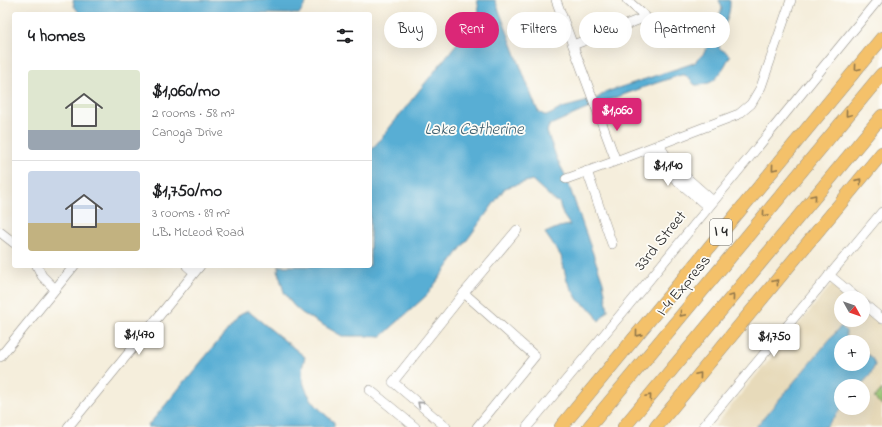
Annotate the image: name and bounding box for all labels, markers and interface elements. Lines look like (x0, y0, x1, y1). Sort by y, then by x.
chip: Buy (384, 12, 437, 48)
chip: Rent (445, 12, 499, 48)
chip: Filters (507, 12, 571, 48)
chip: New (579, 12, 632, 48)
chip: Apartment (640, 12, 730, 48)
text: 4 homes (28, 24, 86, 49)
icon: filters (334, 25, 356, 47)
one-way arrow (855, 63, 862, 71)
text: $1,060/mo (152, 79, 220, 104)
icon: home (60, 86, 108, 134)
pin: $1,060 (584, 98, 650, 132)
text: $1,060 (601, 101, 633, 120)
text: 2 rooms · 58 m² (152, 104, 235, 123)
one-way arrow (846, 110, 853, 117)
water label: Lake Catherine (424, 117, 525, 142)
text: Canoga Drive (152, 123, 223, 142)
pin: $1,140 (635, 153, 701, 187)
text: $1,140 (653, 156, 683, 175)
one-way arrow (772, 163, 779, 171)
text: $1,750/mo (152, 179, 222, 204)
one-way arrow (854, 179, 861, 186)
icon: home (60, 187, 108, 235)
one-way arrow (810, 194, 817, 201)
text: 3 rooms · 89 m² (152, 204, 230, 223)
street label: 33rd Street (629, 205, 693, 276)
one-way arrow (763, 210, 770, 217)
road number: I 4 (710, 219, 732, 245)
text: L.B. McLeod Road (152, 223, 244, 242)
street label: I-4 Express (651, 250, 717, 322)
one-way arrow (772, 279, 779, 286)
north arrow (834, 291, 870, 327)
map controls (834, 291, 870, 415)
one-way arrow (727, 294, 734, 301)
one-way arrow (680, 310, 687, 317)
pin: $1,470 (106, 322, 172, 356)
pin: $1,750 (741, 324, 807, 358)
text: $1,470 (124, 325, 154, 344)
text: $1,750 (758, 327, 790, 346)
one-way arrow (636, 329, 643, 336)
button: + (834, 335, 870, 371)
one-way arrow (694, 373, 701, 380)
button: − (834, 379, 870, 415)
one-way arrow (644, 394, 651, 402)
one-way arrow (417, 402, 424, 409)

